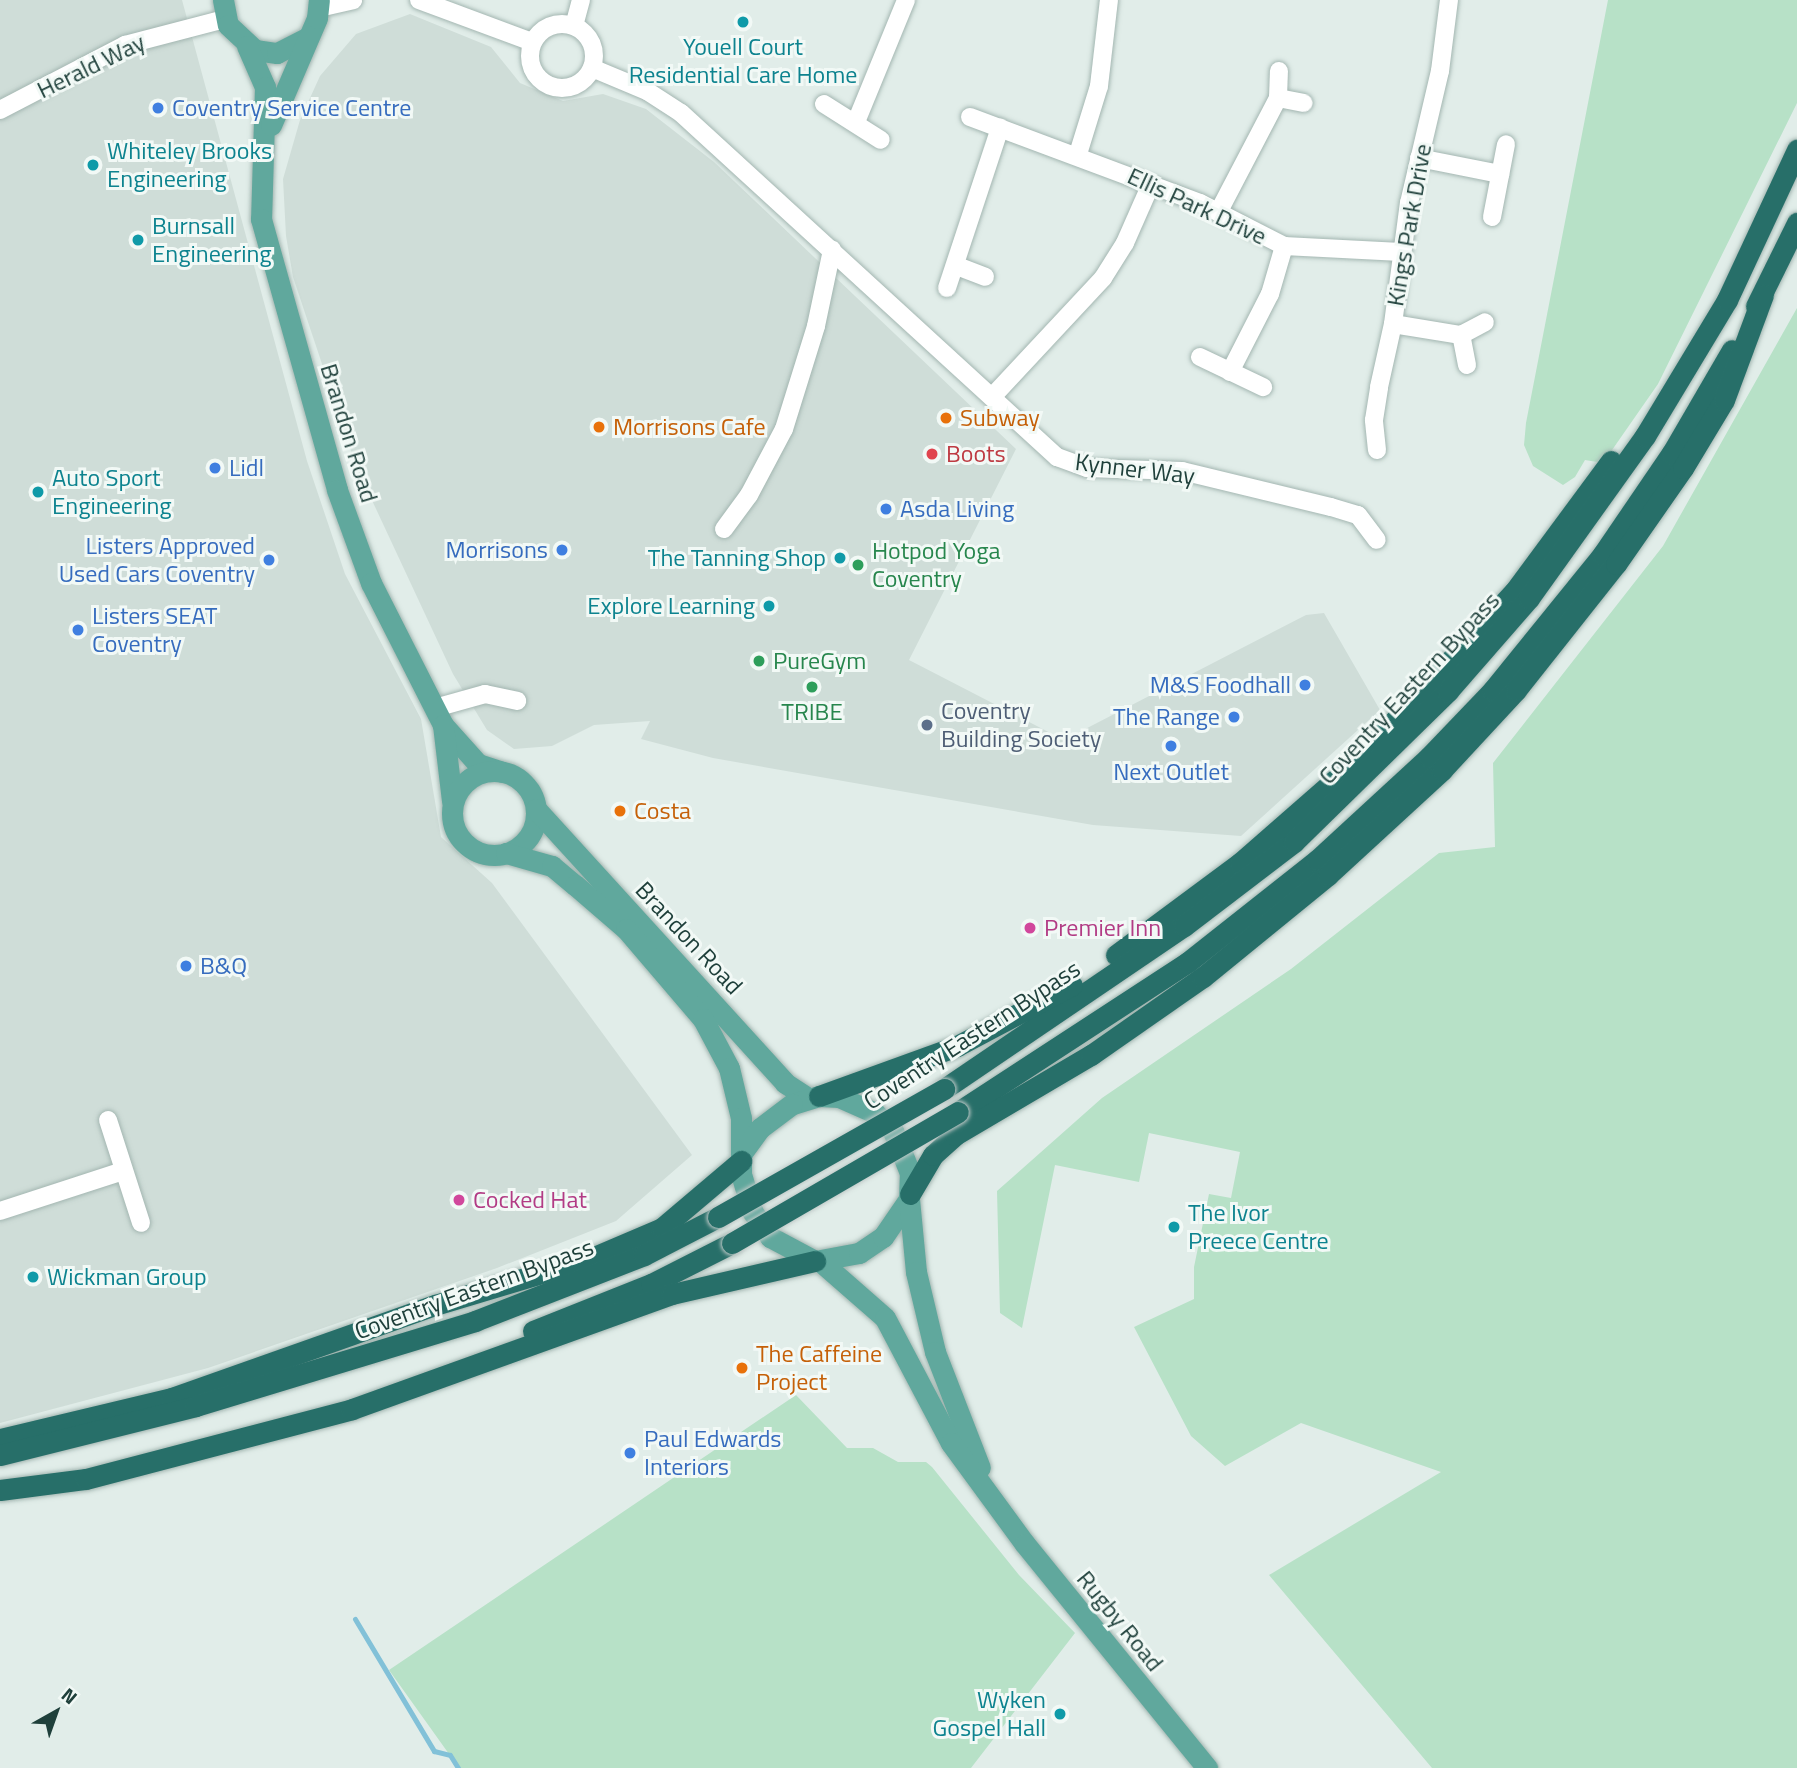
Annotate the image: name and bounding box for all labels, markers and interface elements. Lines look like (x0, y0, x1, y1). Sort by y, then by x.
marker: Youell Court Residential Care Home (735, 14, 751, 30)
street label: Herald Way (32, 28, 150, 104)
place label: Youell Court Residential Care Home (629, 33, 857, 89)
place label: Coventry Service Centre (172, 94, 411, 122)
marker: Coventry Service Centre (150, 100, 166, 116)
place label: Whiteley Brooks Engineering (107, 137, 272, 193)
street label: Kings Park Drive (1381, 142, 1437, 308)
marker: Whiteley Brooks Engineering (85, 157, 101, 173)
street label: Ellis Park Drive (1123, 161, 1271, 251)
place label: Burnsall Engineering (152, 212, 272, 268)
marker: Burnsall Engineering (130, 232, 146, 248)
street label: Brandon Road (314, 360, 384, 506)
place label: Subway (960, 404, 1040, 432)
marker: Subway (938, 410, 954, 426)
place label: Morrisons Cafe (613, 413, 766, 441)
marker: Morrisons Cafe (591, 419, 607, 435)
place label: Boots (946, 440, 1006, 468)
marker: Boots (924, 446, 940, 462)
street label: Kynner Way (1073, 447, 1197, 491)
place label: Lidl (229, 454, 264, 482)
marker: Lidl (207, 460, 223, 476)
place label: Auto Sport Engineering (52, 464, 172, 520)
marker: Auto Sport Engineering (30, 484, 46, 500)
place label: Asda Living (900, 495, 1014, 523)
marker: Asda Living (878, 501, 894, 517)
place label: Listers Approved Used Cars Coventry (59, 532, 255, 588)
place label: Morrisons (446, 536, 548, 564)
place label: Hotpod Yoga Coventry (872, 537, 1001, 593)
marker: Morrisons (554, 542, 570, 558)
place label: The Tanning Shop (648, 544, 826, 572)
marker: The Tanning Shop (832, 550, 848, 566)
marker: Listers Approved Used Cars Coventry (261, 552, 277, 568)
marker: Hotpod Yoga Coventry (850, 557, 866, 573)
street label: Coventry Eastern Bypass (1313, 586, 1505, 790)
place label: Explore Learning (587, 592, 755, 620)
marker: Explore Learning (761, 598, 777, 614)
place label: Listers SEAT Coventry (92, 602, 217, 658)
marker: Listers SEAT Coventry (70, 622, 86, 638)
place label: PureGym (773, 647, 866, 675)
marker: PureGym (751, 653, 767, 669)
place label: M&S Foodhall (1150, 671, 1291, 699)
marker: M&S Foodhall (1297, 677, 1313, 693)
marker: TRIBE (804, 679, 820, 695)
place label: Coventry Building Society (941, 697, 1101, 753)
place label: TRIBE (781, 698, 843, 726)
place label: The Range (1113, 703, 1220, 731)
marker: The Range (1226, 709, 1242, 725)
marker: Coventry Building Society (919, 717, 935, 733)
marker: Next Outlet (1163, 738, 1179, 754)
place label: Next Outlet (1113, 758, 1229, 786)
place label: Costa (634, 797, 691, 825)
marker: Costa (612, 803, 628, 819)
street label: Brandon Road (630, 876, 748, 1000)
place label: Premier Inn (1044, 914, 1161, 942)
marker: Premier Inn (1022, 920, 1038, 936)
place label: B&Q (200, 952, 247, 980)
street label: Coventry Eastern Bypass (859, 954, 1085, 1116)
marker: B&Q (178, 958, 194, 974)
place label: Cocked Hat (473, 1186, 587, 1214)
marker: Cocked Hat (451, 1192, 467, 1208)
place label: The Ivor Preece Centre (1188, 1199, 1329, 1255)
marker: The Ivor Preece Centre (1166, 1219, 1182, 1235)
street label: Coventry Eastern Bypass (351, 1232, 597, 1346)
place label: Wickman Group (47, 1263, 207, 1291)
marker: Wickman Group (25, 1269, 41, 1285)
place label: The Caffeine Project (756, 1340, 882, 1396)
marker: The Caffeine Project (734, 1360, 750, 1376)
place label: Paul Edwards Interiors (644, 1425, 781, 1481)
marker: Paul Edwards Interiors (622, 1445, 638, 1461)
street label: Rugby Road (1071, 1565, 1169, 1677)
north arrow (21, 1677, 91, 1747)
text: N (55, 1680, 84, 1711)
place label: Wyken Gospel Hall (932, 1686, 1046, 1742)
marker: Wyken Gospel Hall (1052, 1706, 1068, 1722)

